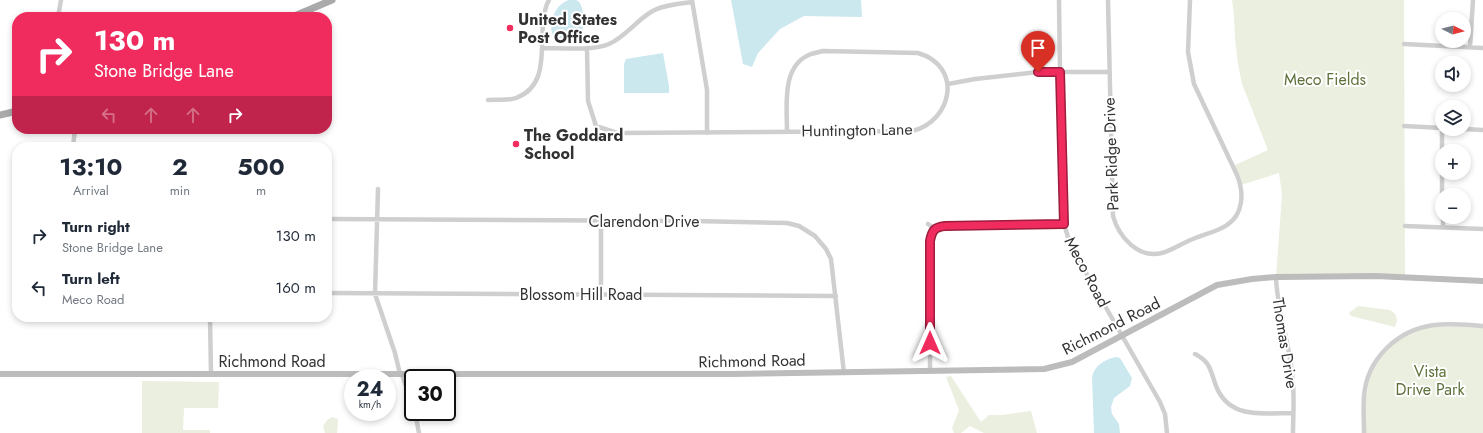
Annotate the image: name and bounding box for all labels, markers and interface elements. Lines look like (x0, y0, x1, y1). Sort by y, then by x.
place label: United States Post Office (518, 8, 617, 49)
north arrow (1435, 12, 1471, 48)
map controls (1435, 12, 1471, 224)
text: 130 m (94, 20, 176, 61)
marker: United States Post Office (505, 23, 515, 33)
icon: right (28, 28, 80, 80)
pin (1021, 31, 1055, 72)
icon: arrive (1027, 37, 1049, 59)
button: sound (1435, 56, 1471, 92)
text: Stone Bridge Lane (94, 58, 234, 84)
park label: Meco Fields (1284, 68, 1366, 91)
street label: Park Ridge Drive (1098, 97, 1124, 211)
button: layers (1435, 100, 1471, 136)
icon: left (98, 104, 120, 126)
icon: ahead (140, 104, 162, 126)
icon: ahead (182, 104, 204, 126)
icon: right (224, 104, 246, 126)
street label: Huntington Lane (801, 118, 913, 142)
place label: The Goddard School (524, 124, 623, 165)
marker: The Goddard School (511, 139, 521, 149)
button: + (1435, 144, 1471, 180)
text: 13:10 (59, 149, 122, 184)
text: 2 (172, 149, 188, 184)
text: 500 (237, 149, 285, 184)
text: Arrival (73, 181, 109, 200)
text: min (170, 181, 190, 200)
text: m (256, 181, 266, 200)
button: − (1435, 188, 1471, 224)
street label: Clarendon Drive (589, 210, 699, 233)
text: Turn right (62, 216, 130, 238)
icon: right (28, 225, 50, 247)
text: 130 m (276, 225, 316, 247)
street label: Meco Road (1059, 233, 1115, 311)
text: Stone Bridge Lane (62, 238, 163, 257)
text: Turn left (62, 268, 120, 290)
icon: left (28, 277, 50, 299)
text: 160 m (275, 277, 316, 299)
street label: Blossom Hill Road (520, 283, 642, 306)
text: Meco Road (62, 290, 124, 309)
street label: Richmond Road (1058, 291, 1164, 361)
street label: Thomas Drive (1266, 296, 1304, 390)
position arrow (909, 322, 951, 364)
street label: Richmond Road (698, 349, 806, 373)
street label: Richmond Road (218, 350, 326, 373)
park label: Vista Drive Park (1396, 360, 1465, 401)
speed limit sign: 30 (404, 369, 456, 421)
text: 24 (356, 375, 384, 404)
text: km/h (359, 397, 381, 412)

